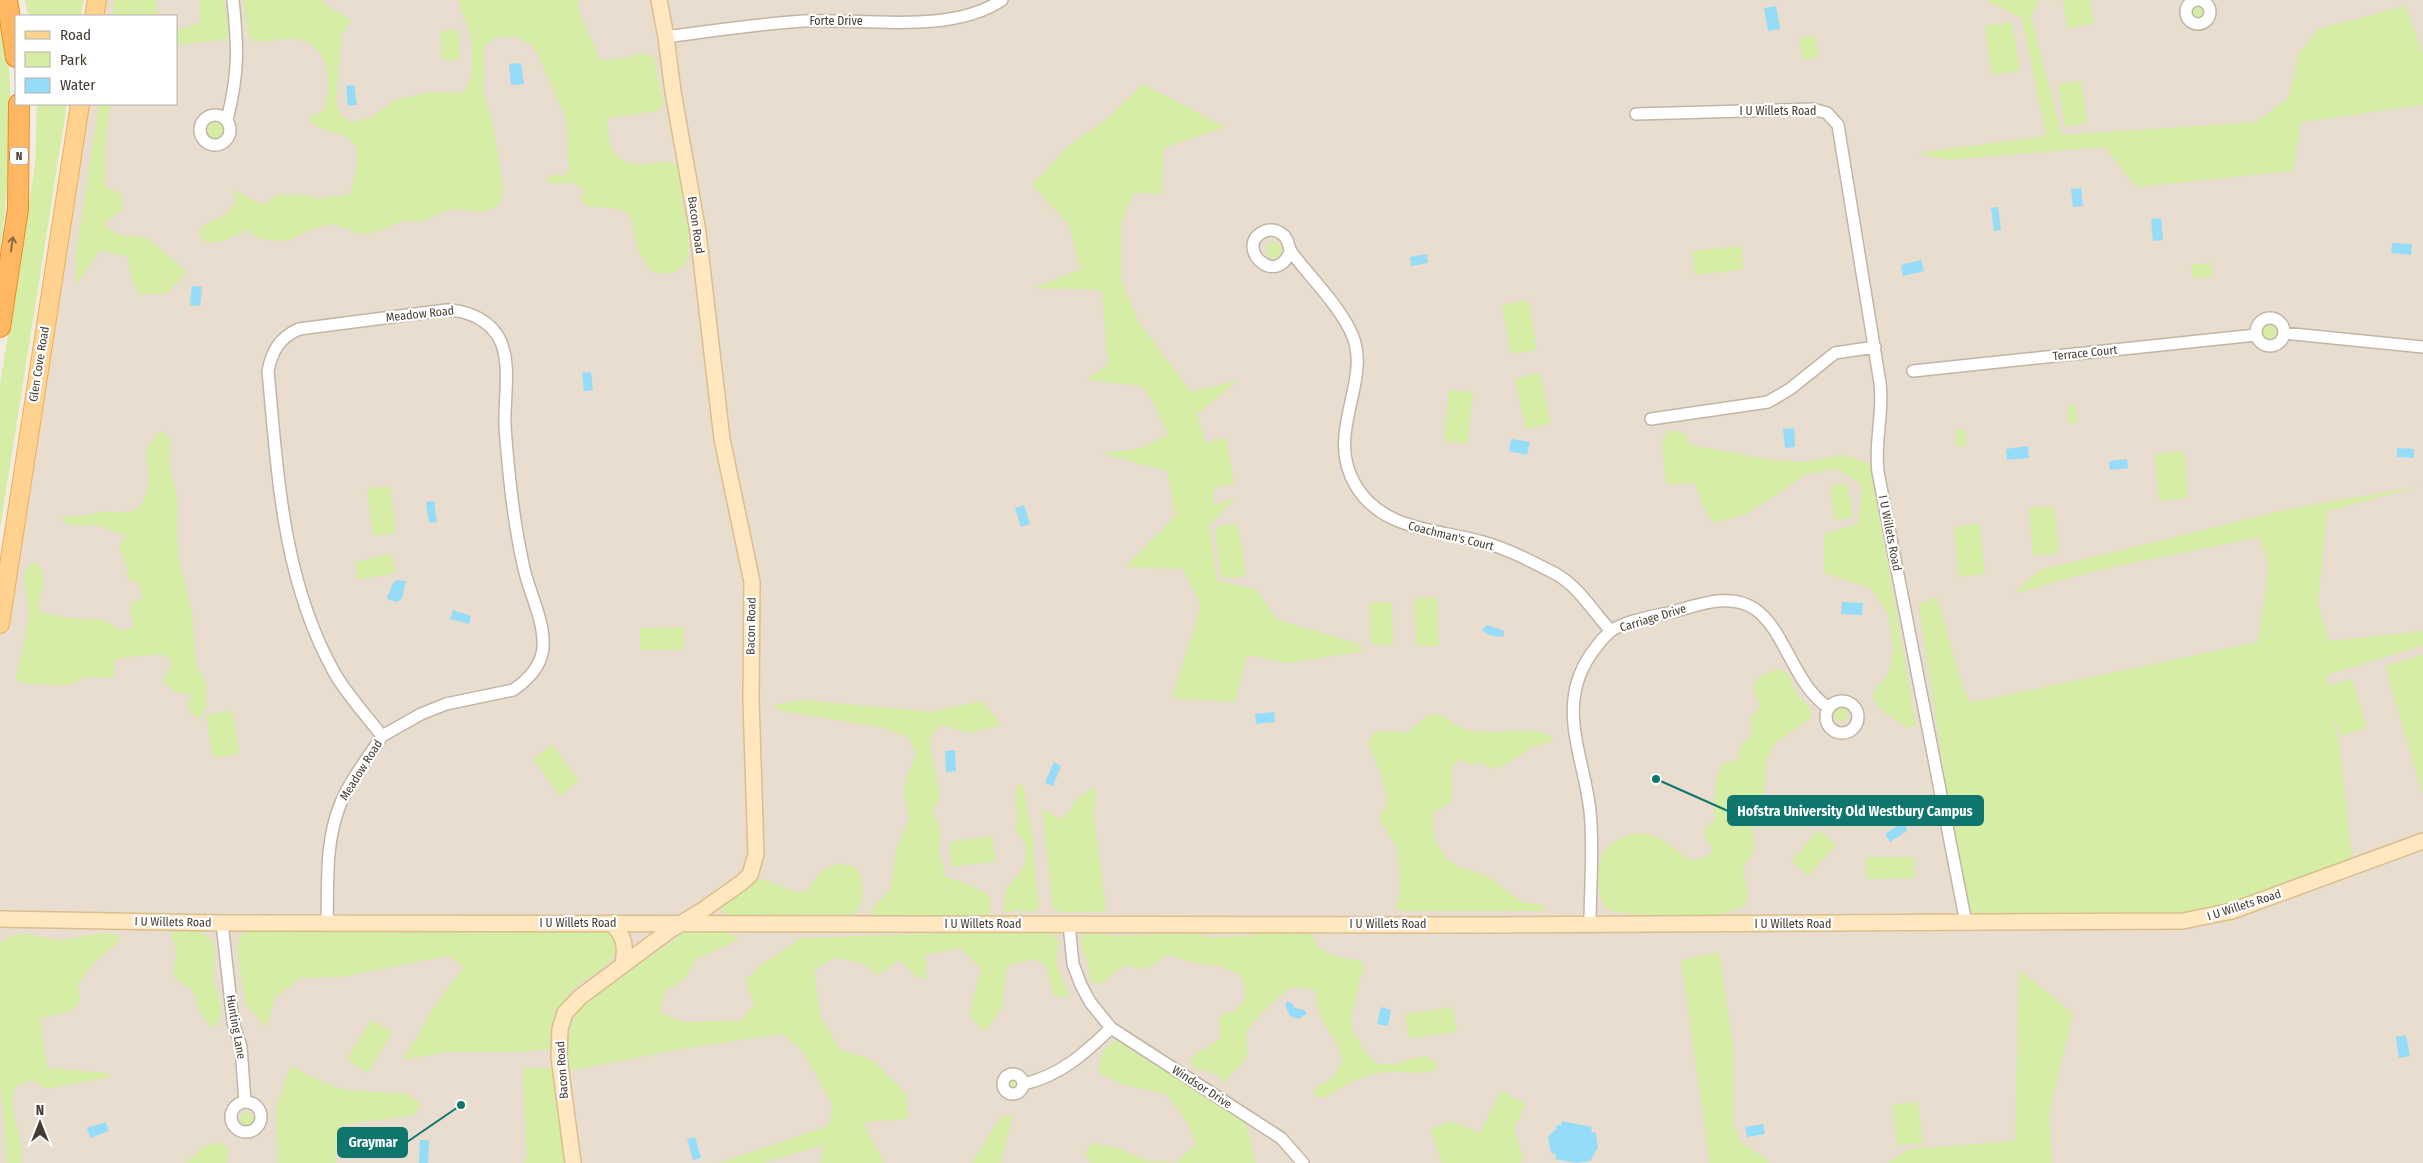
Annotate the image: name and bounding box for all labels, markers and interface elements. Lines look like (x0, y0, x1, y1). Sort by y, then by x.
street label: Forte Drive (809, 14, 863, 28)
legend (15, 15, 178, 105)
text: Road (60, 26, 91, 44)
text: Park (60, 51, 87, 69)
text: Water (60, 76, 96, 94)
street label: I U Willets Road (1740, 104, 1816, 118)
road number: N (10, 148, 28, 164)
street label: Bacon Road (685, 195, 707, 255)
one-way arrow (8, 236, 18, 252)
street label: Meadow Road (385, 303, 455, 325)
street label: Glen Cove Road (26, 325, 52, 403)
street label: Terrace Court (2052, 343, 2118, 363)
street label: I U Willets Road (1876, 494, 1904, 572)
street label: Coachman's Court (1407, 519, 1495, 553)
street label: Bacon Road (743, 597, 759, 655)
street label: Carriage Drive (1618, 601, 1688, 635)
street label: Meadow Road (337, 737, 385, 803)
callout: Hofstra University Old Westbury Campus (1728, 796, 1983, 825)
text: Hofstra University Old Westbury Campus (1737, 803, 1973, 820)
street label: I U Willets Road (2205, 886, 2283, 924)
street label: I U Willets Road (134, 914, 212, 930)
street label: I U Willets Road (540, 916, 616, 930)
street label: I U Willets Road (945, 917, 1021, 931)
street label: I U Willets Road (1350, 917, 1426, 931)
street label: I U Willets Road (1755, 917, 1831, 931)
street label: Hunting Lane (223, 994, 249, 1060)
street label: Bacon Road (553, 1041, 571, 1099)
street label: Windsor Drive (1169, 1062, 1235, 1112)
north arrow (15, 1098, 65, 1148)
text: N (36, 1102, 44, 1119)
callout: Graymar (338, 1128, 407, 1157)
text: Graymar (348, 1134, 398, 1151)

